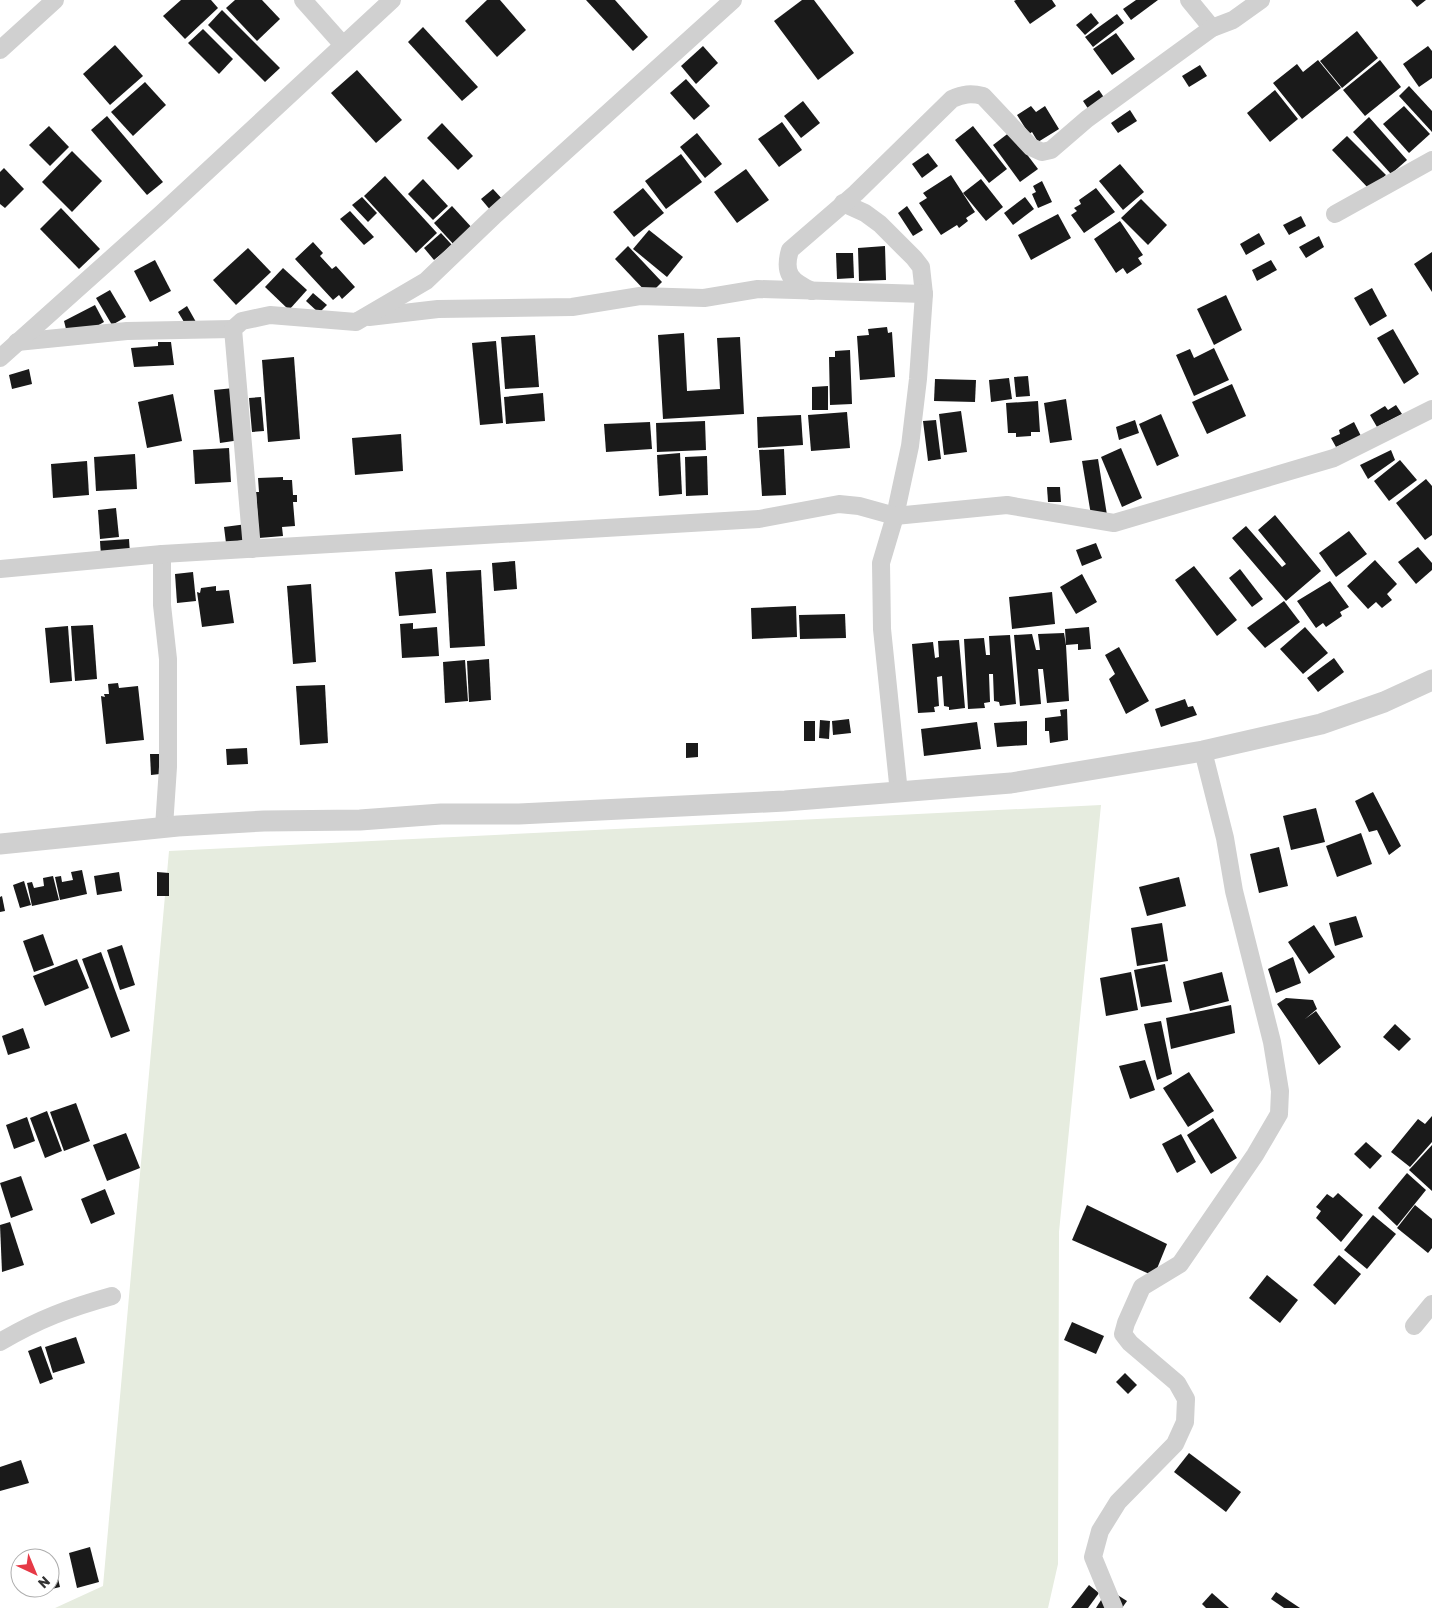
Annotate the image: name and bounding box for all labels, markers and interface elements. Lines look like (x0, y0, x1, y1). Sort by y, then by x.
north arrow (10, 1548, 60, 1598)
text: N (34, 1572, 53, 1592)

